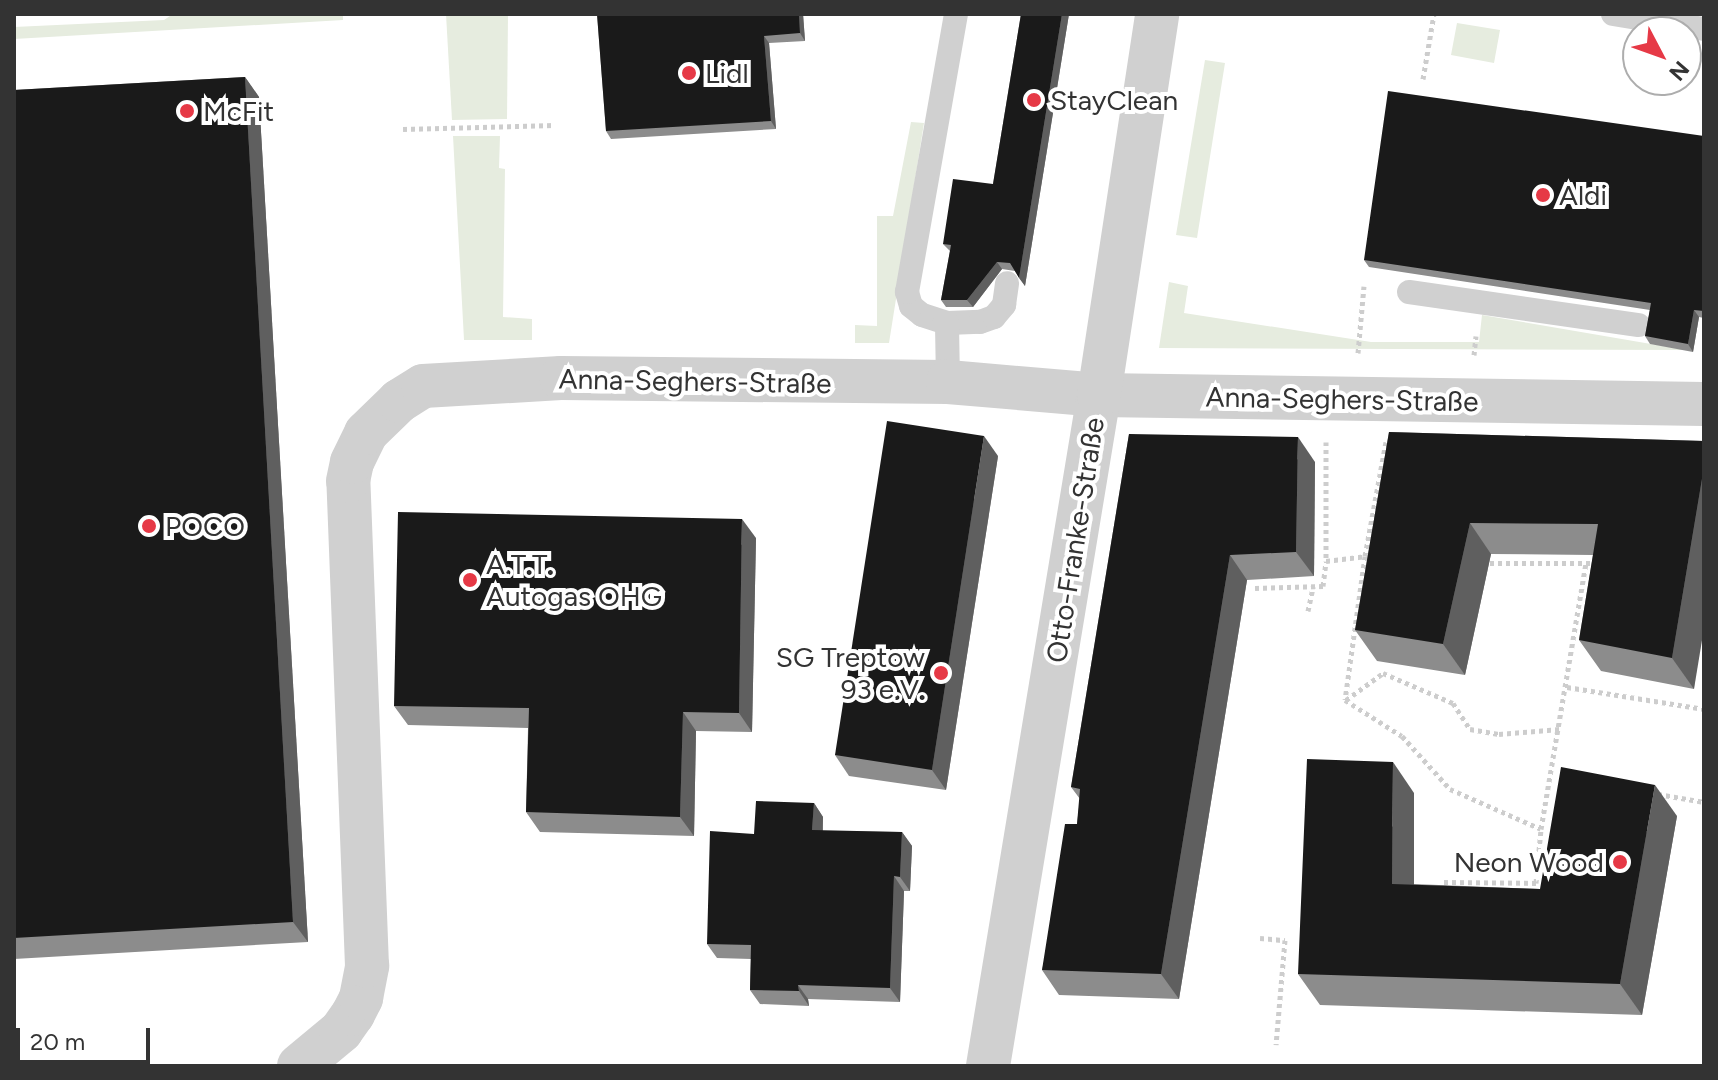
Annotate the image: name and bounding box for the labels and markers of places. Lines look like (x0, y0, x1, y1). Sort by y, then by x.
place label: Lidl (705, 56, 749, 90)
marker: Lidl (680, 64, 698, 82)
place label: StayClean (1050, 83, 1178, 117)
marker: StayClean (1025, 91, 1043, 109)
place label: McFit (203, 94, 274, 128)
marker: McFit (178, 102, 196, 120)
place label: Aldi (1559, 178, 1607, 212)
marker: Aldi (1534, 186, 1552, 204)
place label: POCO (165, 509, 245, 543)
marker: POCO (140, 517, 158, 535)
place label: A.T.T. Autogas OHG (486, 547, 662, 613)
marker: A.T.T. Autogas OHG (461, 571, 479, 589)
place label: SG Treptow 93 e.V. (776, 640, 925, 706)
marker: SG Treptow 93 e.V. (932, 664, 950, 682)
place label: Neon Wood (1454, 845, 1604, 879)
marker: Neon Wood (1611, 853, 1629, 871)

